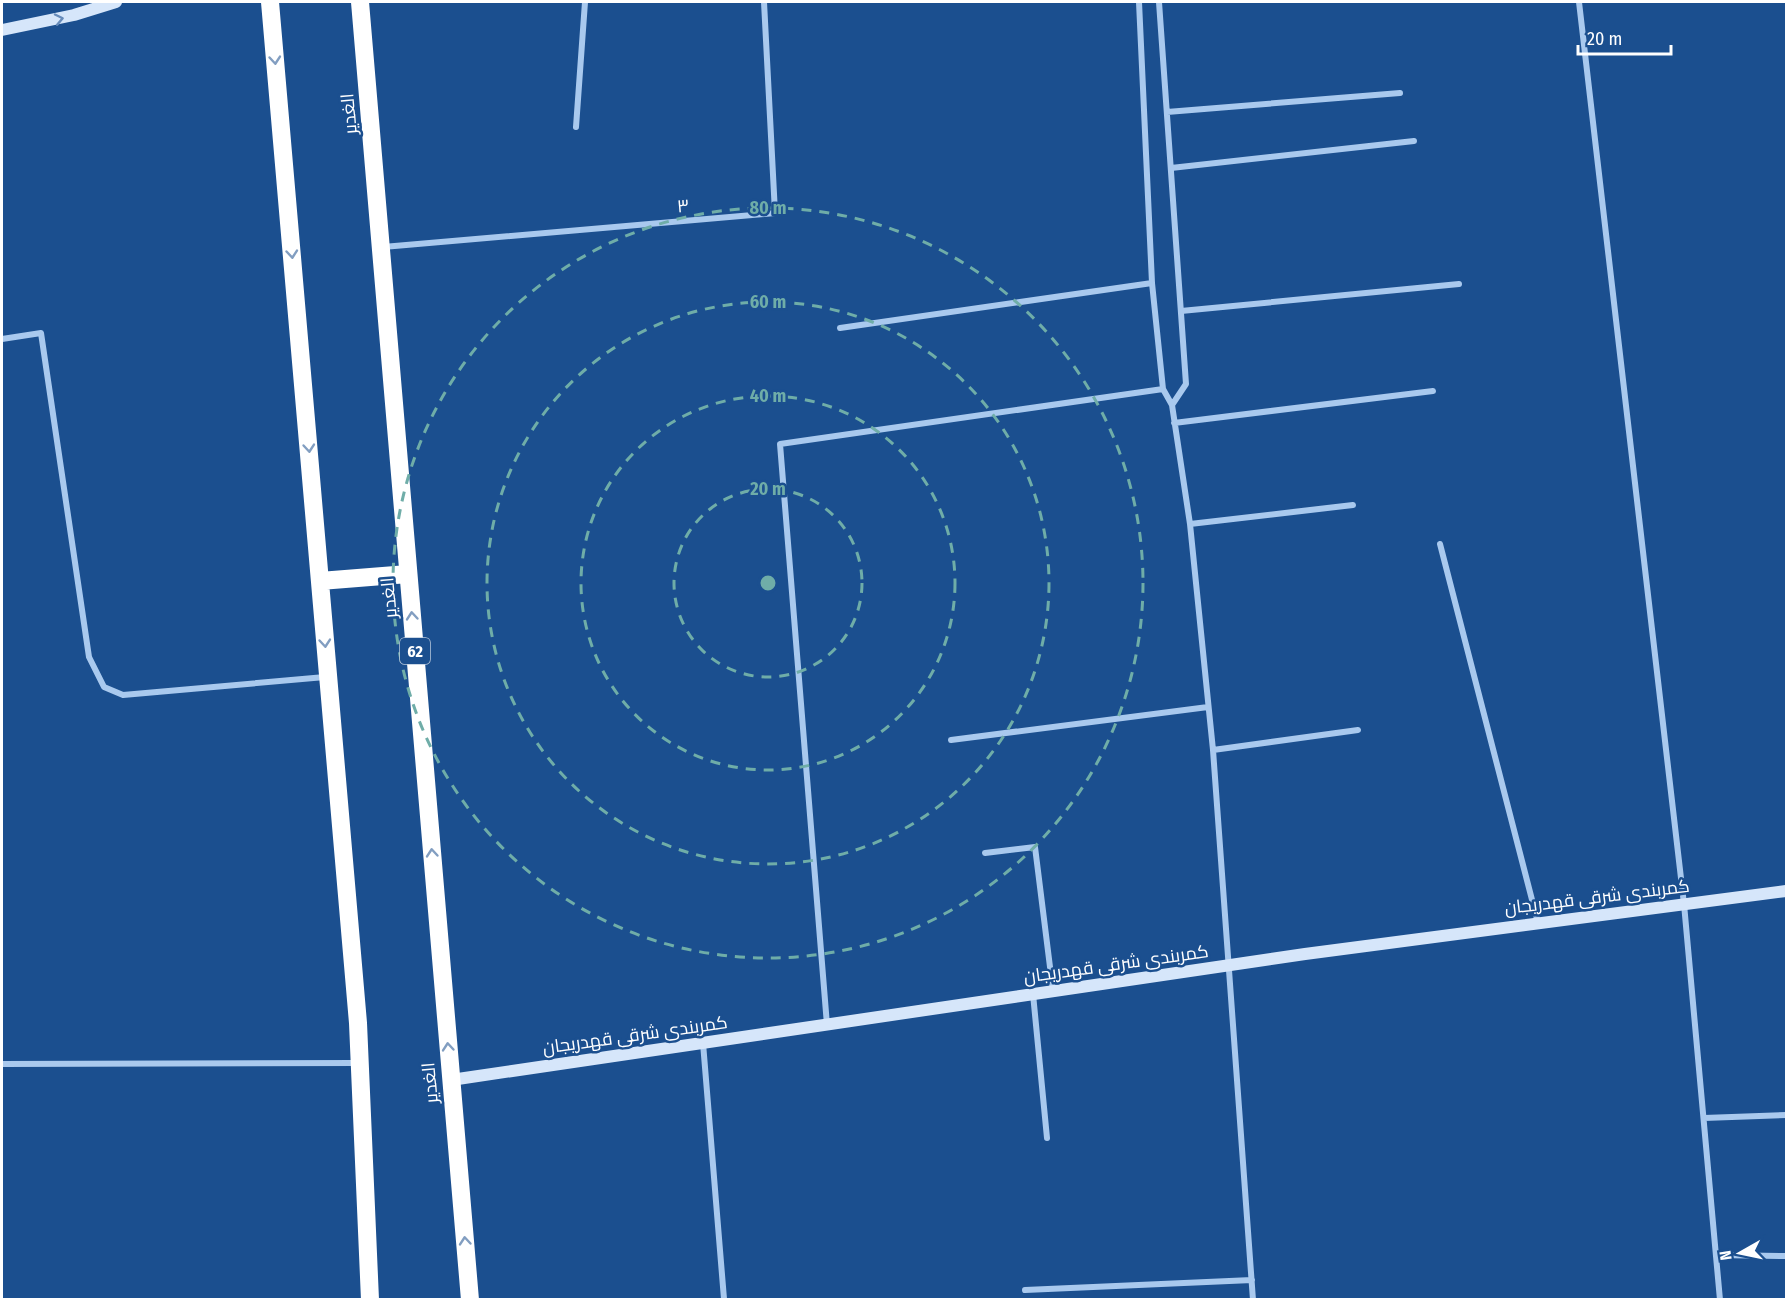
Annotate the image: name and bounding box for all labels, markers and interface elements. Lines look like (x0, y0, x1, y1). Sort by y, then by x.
one-way arrow (54, 13, 64, 26)
scale bar (1578, 18, 1671, 56)
text: 20 m (1587, 28, 1622, 50)
one-way arrow (268, 55, 281, 64)
street label: الغدیر (336, 93, 362, 136)
street label: ۳ (676, 195, 690, 217)
text: 80 m (750, 197, 786, 219)
one-way arrow (285, 250, 298, 259)
text: 60 m (750, 291, 786, 313)
text: 40 m (750, 385, 786, 407)
one-way arrow (302, 444, 315, 453)
text: 20 m (749, 478, 786, 500)
centre of rings (758, 573, 778, 593)
street label: الغدیر (376, 577, 402, 620)
one-way arrow (406, 612, 419, 621)
one-way arrow (319, 638, 332, 647)
road number: 62 (400, 638, 430, 664)
one-way arrow (426, 848, 439, 857)
street label: کمربندی شرقی قهدریجان (1503, 875, 1691, 919)
street label: کمربندی شرقی قهدریجان (1022, 940, 1210, 988)
street label: کمربندی شرقی قهدریجان (541, 1011, 729, 1059)
one-way arrow (442, 1042, 455, 1051)
street label: الغدیر (417, 1062, 443, 1105)
north arrow (1710, 1223, 1770, 1283)
one-way arrow (459, 1237, 472, 1246)
text: N (1716, 1249, 1736, 1261)

